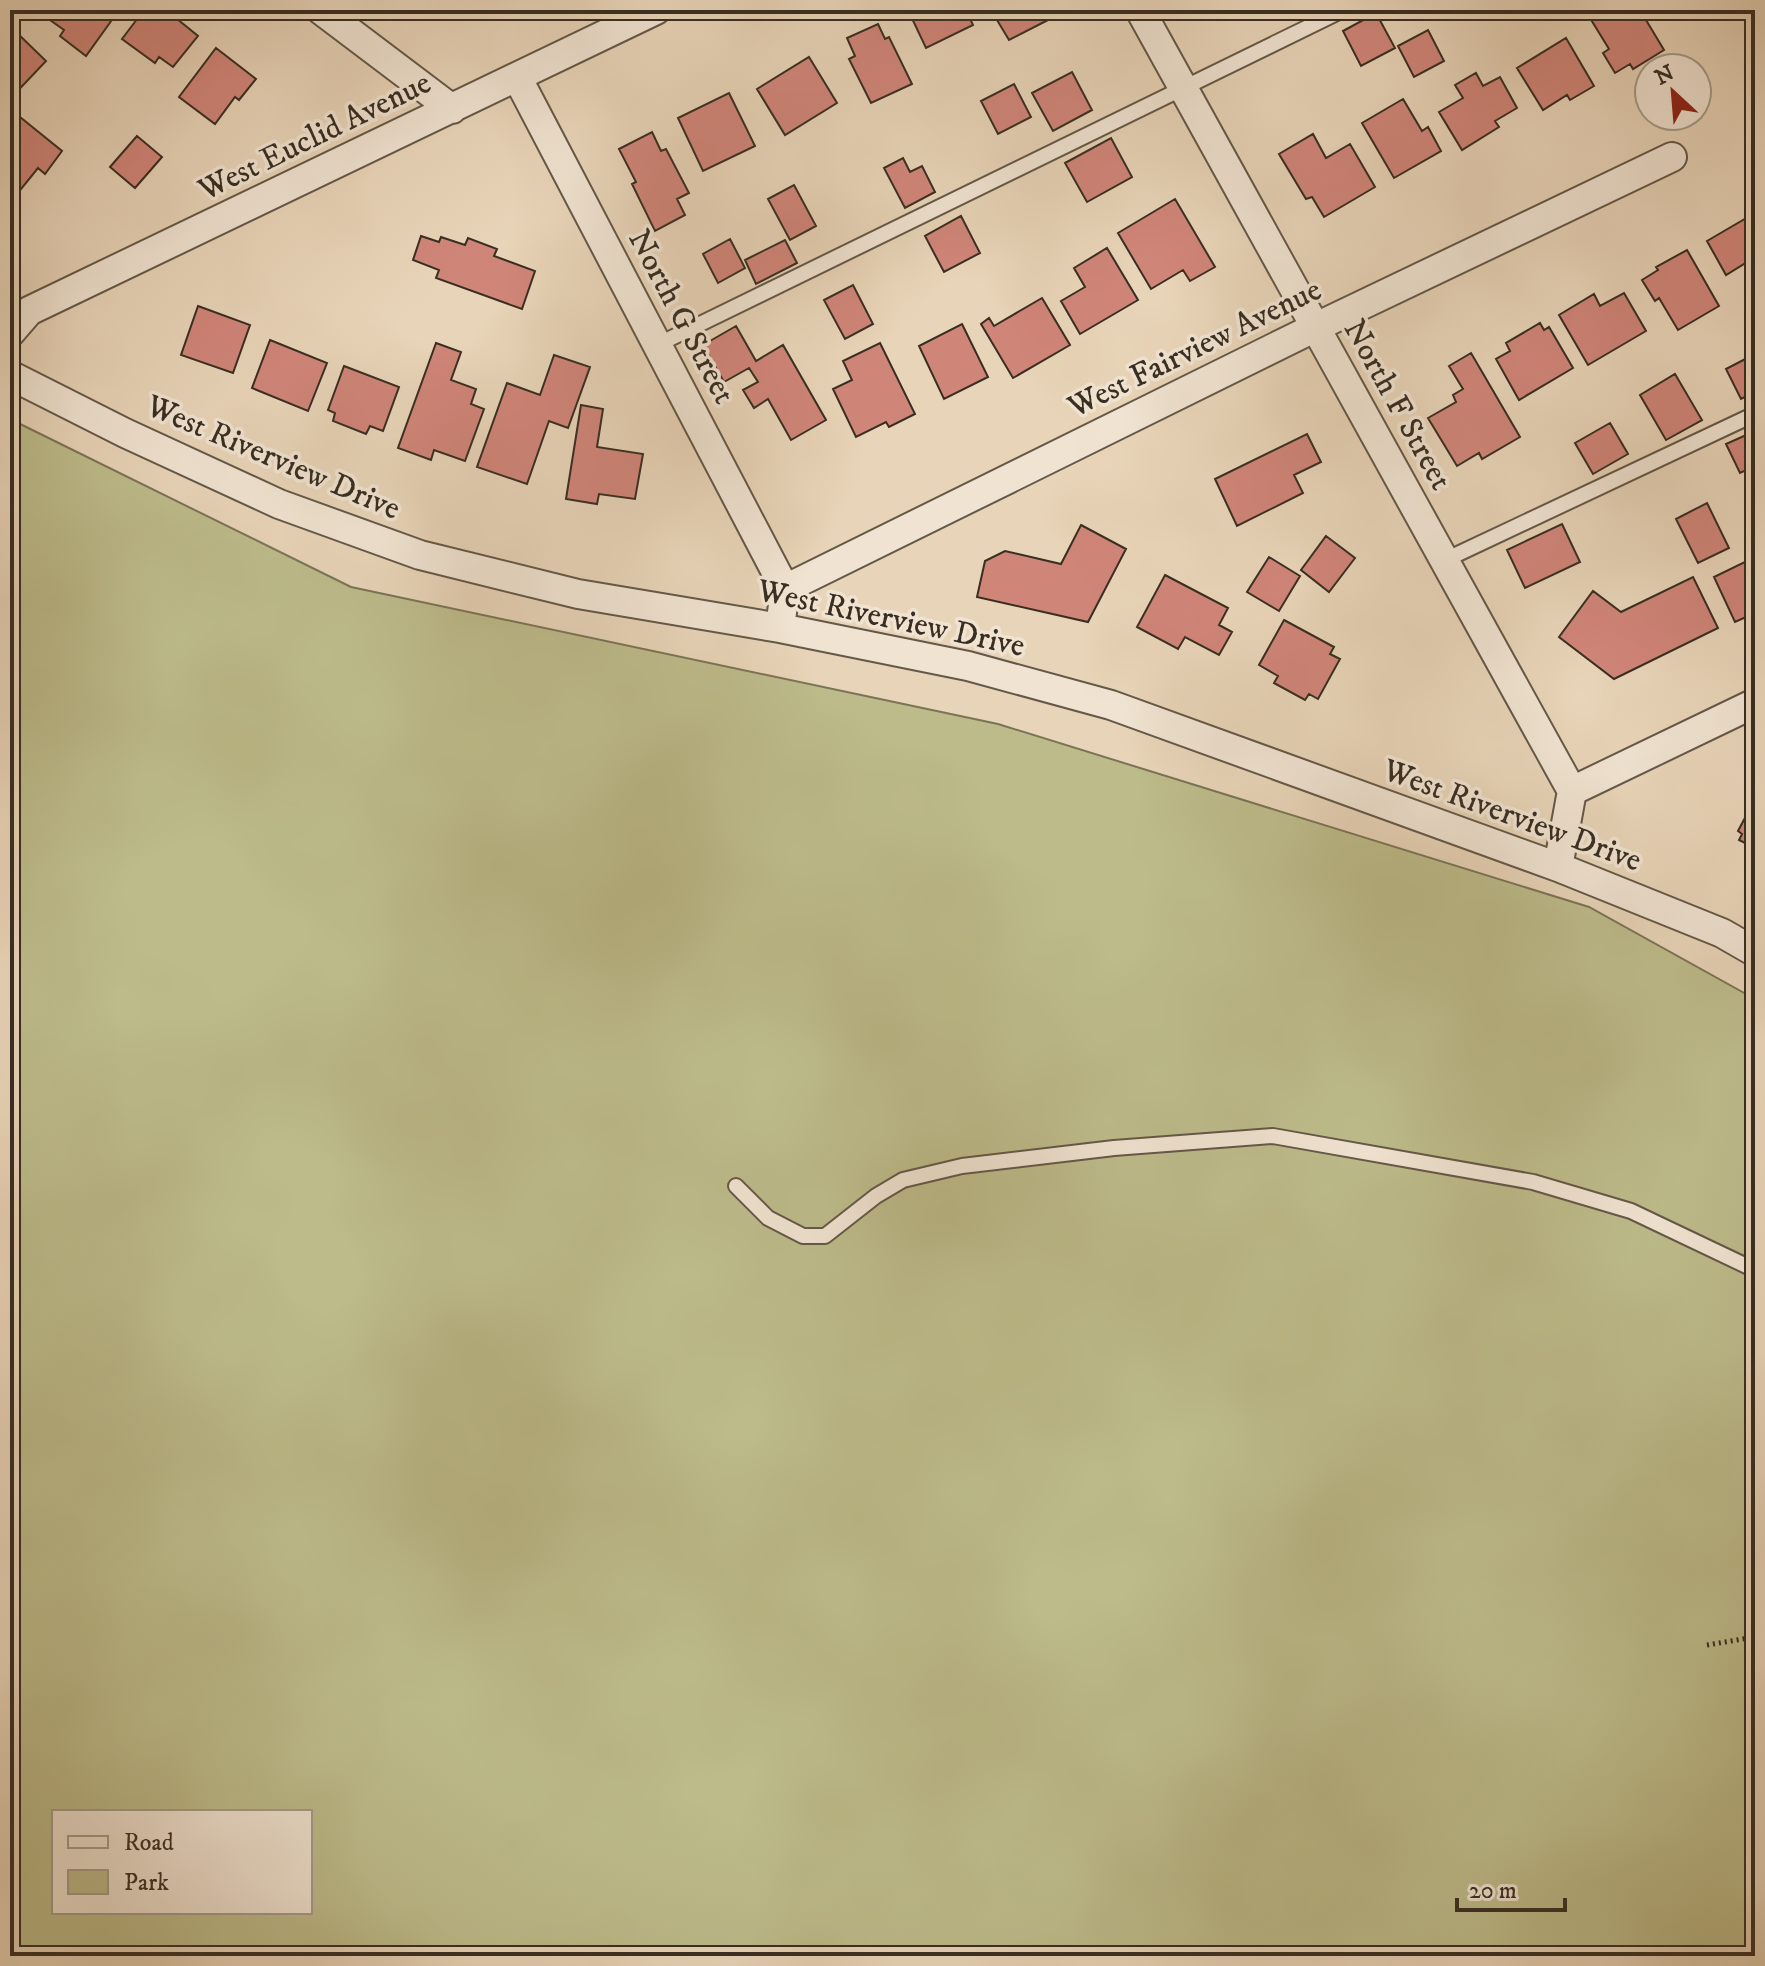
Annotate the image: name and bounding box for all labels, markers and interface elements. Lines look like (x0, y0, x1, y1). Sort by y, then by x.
north arrow (1633, 52, 1713, 132)
text: N (1651, 59, 1679, 91)
street label: West Euclid Avenue (191, 63, 438, 211)
street label: North G Street (618, 223, 744, 411)
street label: West Fairview Avenue (1061, 270, 1328, 428)
street label: North F Street (1334, 313, 1460, 497)
street label: West Riverview Drive (139, 386, 406, 530)
street label: West Riverview Drive (753, 571, 1028, 667)
street label: West Riverview Drive (1376, 750, 1647, 881)
legend (52, 1810, 312, 1914)
text: Road (124, 1828, 174, 1858)
scale bar (1457, 1862, 1565, 1912)
text: Park (124, 1868, 169, 1898)
text: 20 m (1469, 1876, 1517, 1906)

